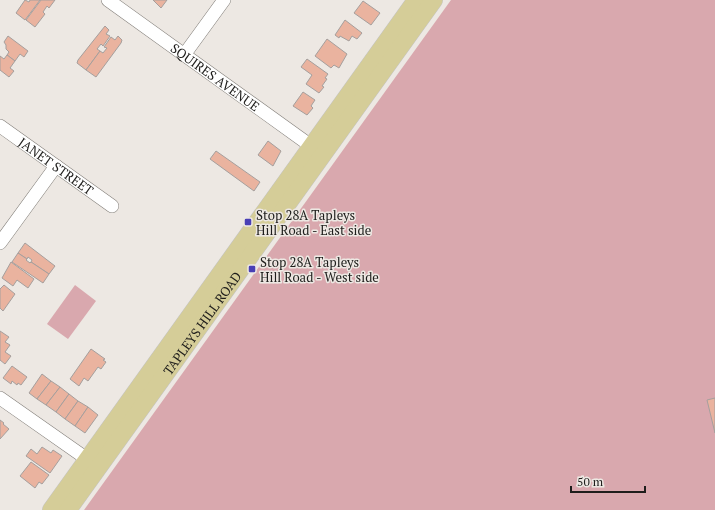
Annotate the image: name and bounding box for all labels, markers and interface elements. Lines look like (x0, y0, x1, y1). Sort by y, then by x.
street label: SQUIRES AVENUE (167, 39, 263, 115)
street label: JANET STREET (15, 133, 97, 199)
place label: Stop 28A Tapleys Hill Road - East side (256, 206, 371, 239)
marker: Stop 28A Tapleys Hill Road - East side (243, 217, 253, 227)
place label: Stop 28A Tapleys Hill Road - West side (260, 253, 379, 286)
marker: Stop 28A Tapleys Hill Road - West side (247, 264, 257, 274)
street label: TAPLEYS HILL ROAD (159, 268, 245, 378)
scale bar (571, 468, 645, 494)
text: 50 m (577, 474, 604, 489)

